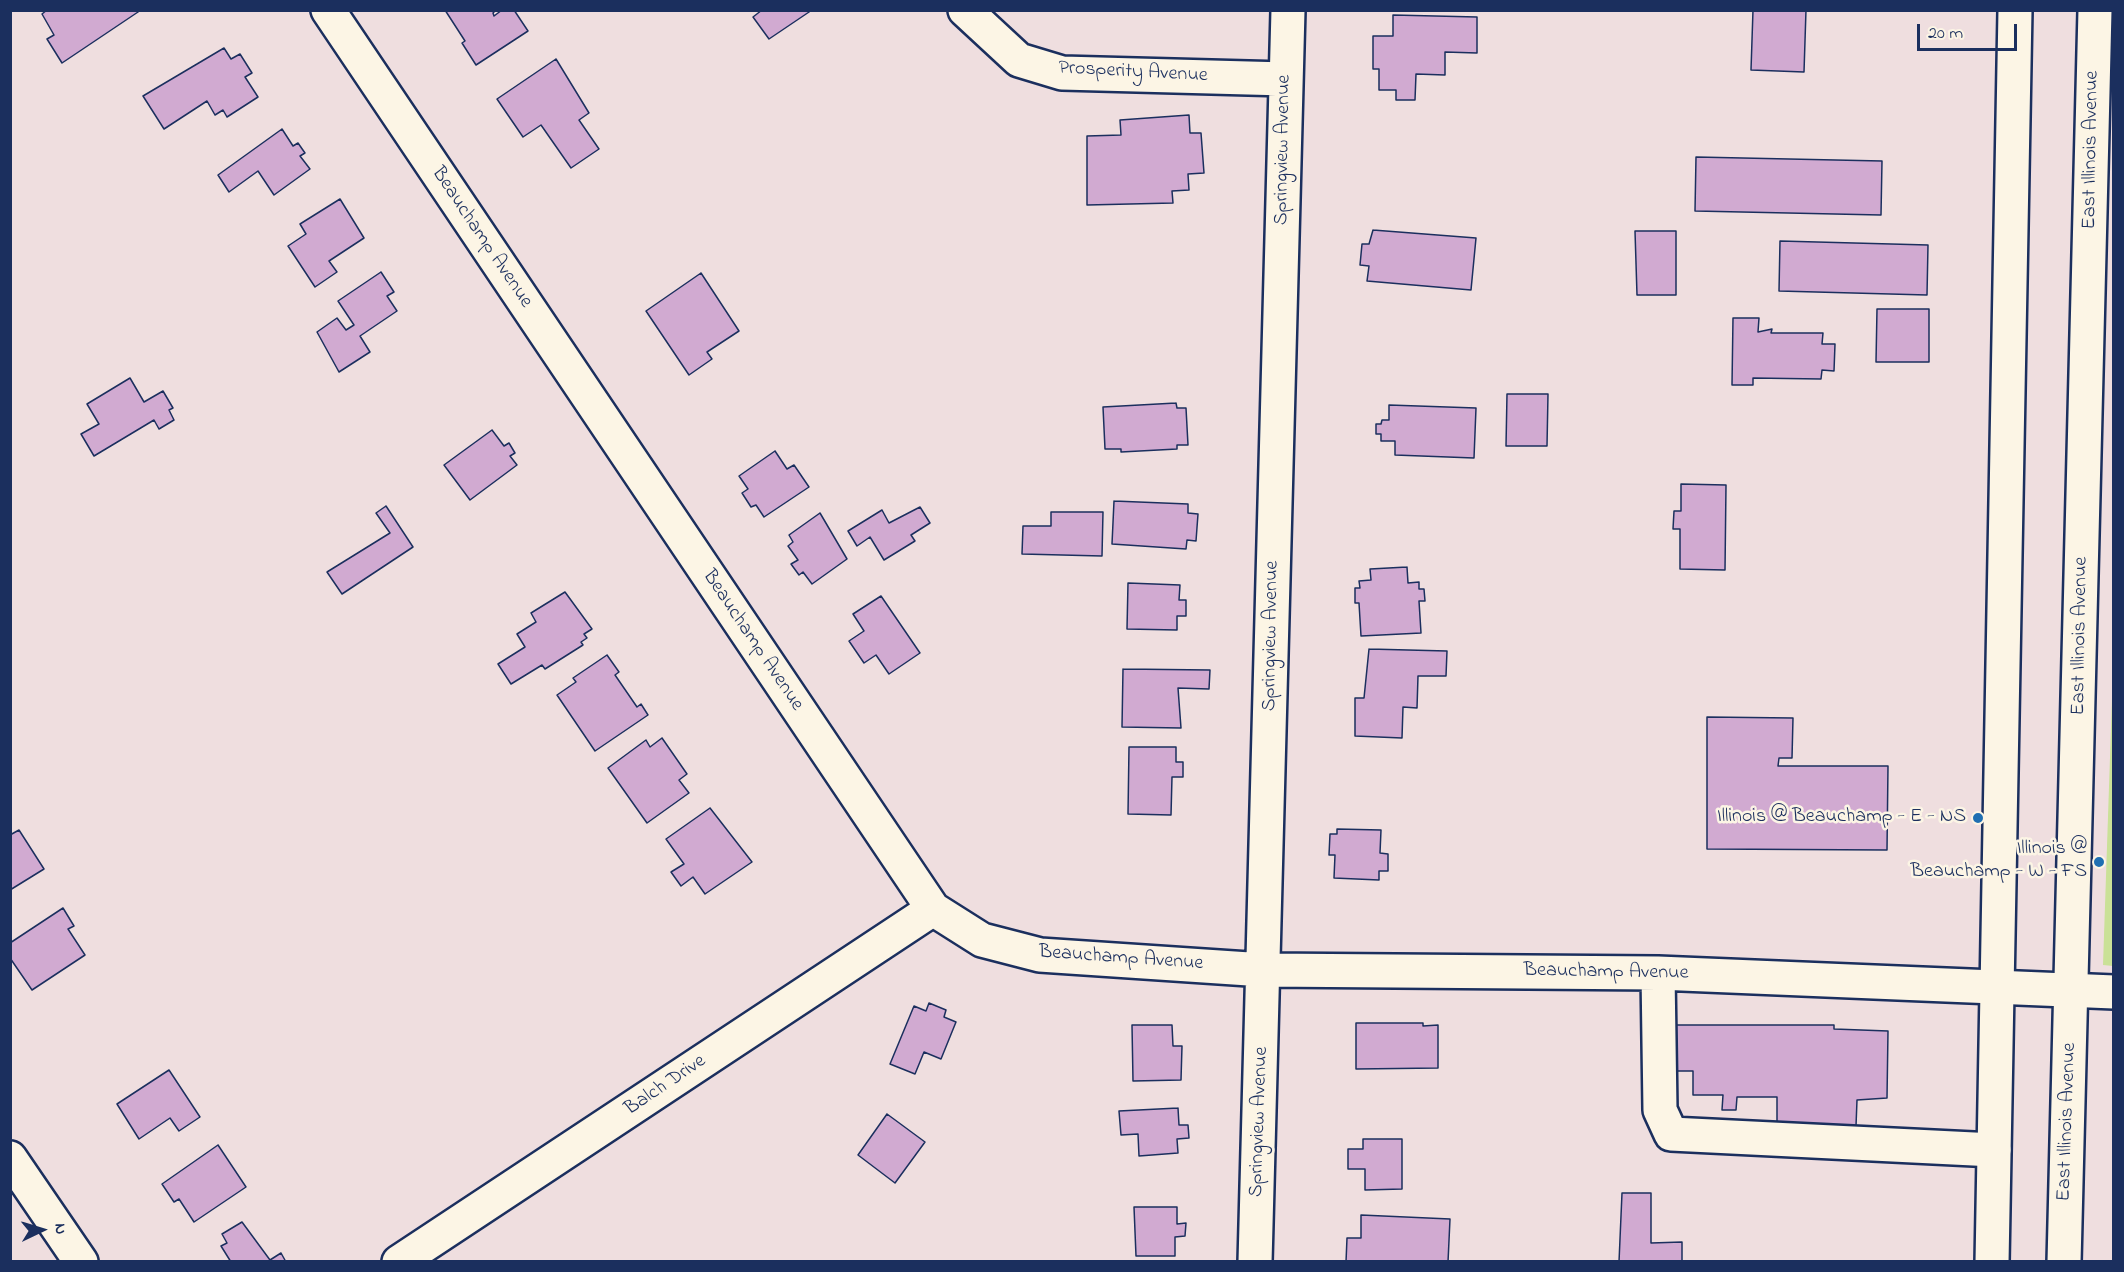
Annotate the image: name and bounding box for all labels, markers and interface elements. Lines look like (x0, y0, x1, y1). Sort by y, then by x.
scale bar (1920, 12, 2020, 50)
text: 20 m (1928, 21, 1963, 47)
street label: Prosperity Avenue (1058, 57, 1208, 89)
street label: East Illinois Avenue (2079, 70, 2105, 230)
street label: Springview Avenue (1271, 75, 1297, 225)
street label: Beauchamp Avenue (425, 163, 537, 313)
street label: East Illinois Avenue (2068, 556, 2094, 716)
street label: Springview Avenue (1259, 561, 1285, 711)
street label: Beauchamp Avenue (696, 566, 808, 716)
place label: Illinois @ Beauchamp - E - NS (1717, 806, 1966, 830)
marker: Illinois @ Beauchamp - E - NS (1971, 811, 1985, 825)
place label: Illinois @ Beauchamp - W - FS (1911, 838, 2087, 885)
marker: Illinois @ Beauchamp - W - FS (2092, 855, 2106, 869)
street label: Beauchamp Avenue (1038, 941, 1204, 977)
street label: Beauchamp Avenue (1523, 960, 1689, 986)
street label: East Illinois Avenue (2053, 1042, 2083, 1202)
street label: Springview Avenue (1245, 1046, 1275, 1198)
street label: Balch Drive (621, 1050, 711, 1122)
north arrow (12, 1200, 72, 1260)
text: N (48, 1223, 72, 1235)

